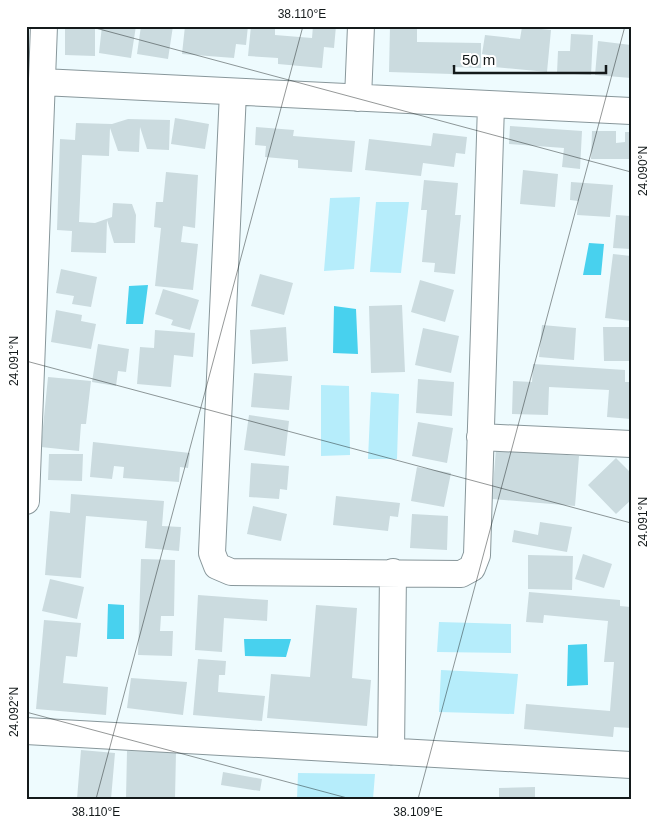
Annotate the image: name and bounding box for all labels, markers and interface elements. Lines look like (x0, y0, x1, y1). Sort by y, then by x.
text: 38.110°E (278, 7, 326, 21)
scale bar (454, 42, 607, 74)
text: 50 m (462, 51, 495, 68)
text: 24.090°N (636, 146, 650, 196)
text: 24.091°N (7, 336, 21, 386)
text: 24.091°N (636, 497, 650, 547)
text: 24.092°N (7, 687, 21, 737)
text: 38.110°E (72, 805, 120, 819)
text: 38.109°E (393, 805, 443, 819)

